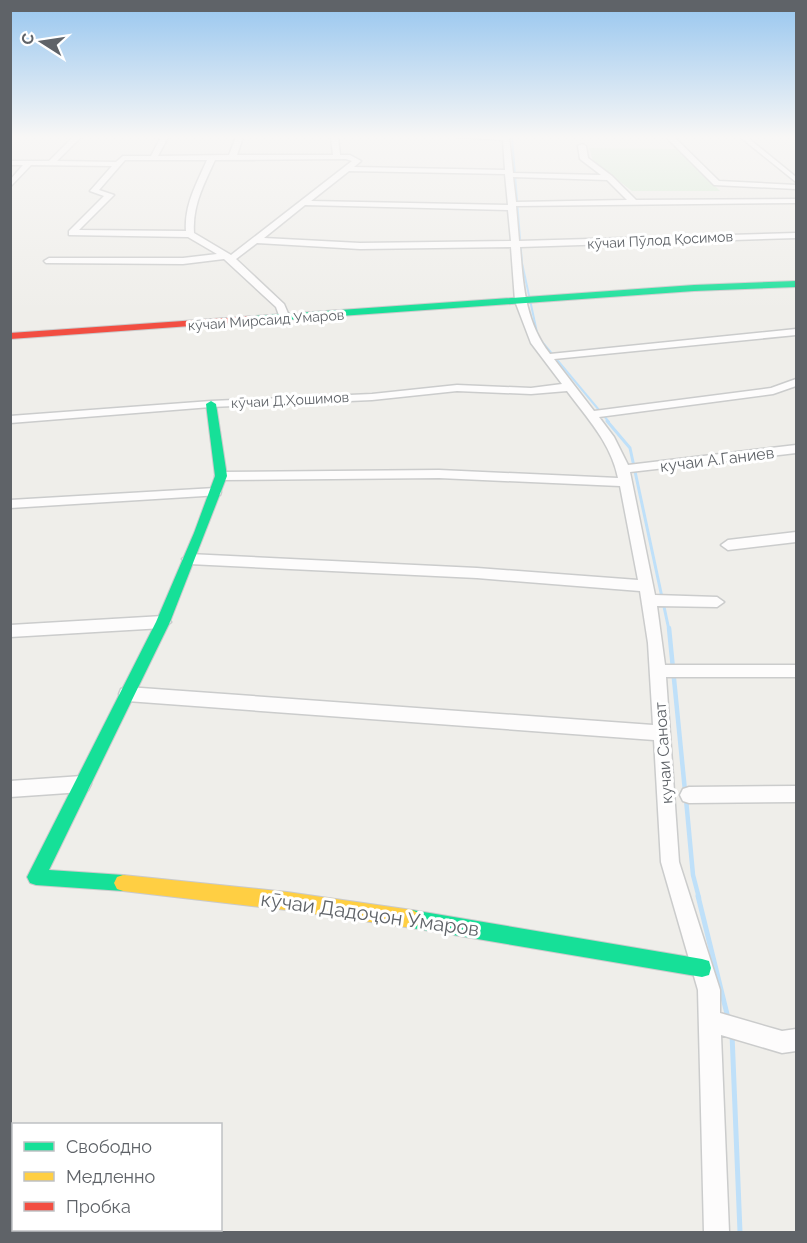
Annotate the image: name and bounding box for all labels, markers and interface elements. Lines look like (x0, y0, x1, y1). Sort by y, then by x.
north arrow (12, 12, 72, 72)
text: С (17, 32, 38, 46)
street label: кӯчаи Пӯлод Қосимов (587, 228, 733, 252)
street label: кӯчаи Мирсаид Умаров (187, 307, 345, 333)
street label: кӯчаи Д.Ҳошимов (231, 389, 349, 411)
street label: кучаи А.Ганиев (659, 443, 775, 476)
street label: кучаи Саноат (650, 701, 677, 805)
street label: кӯчаи Дадоҷон Умаров (259, 887, 481, 941)
legend (12, 1123, 222, 1231)
text: Свободно (66, 1136, 152, 1157)
text: Медленно (66, 1166, 155, 1187)
text: Пробка (66, 1196, 131, 1217)

